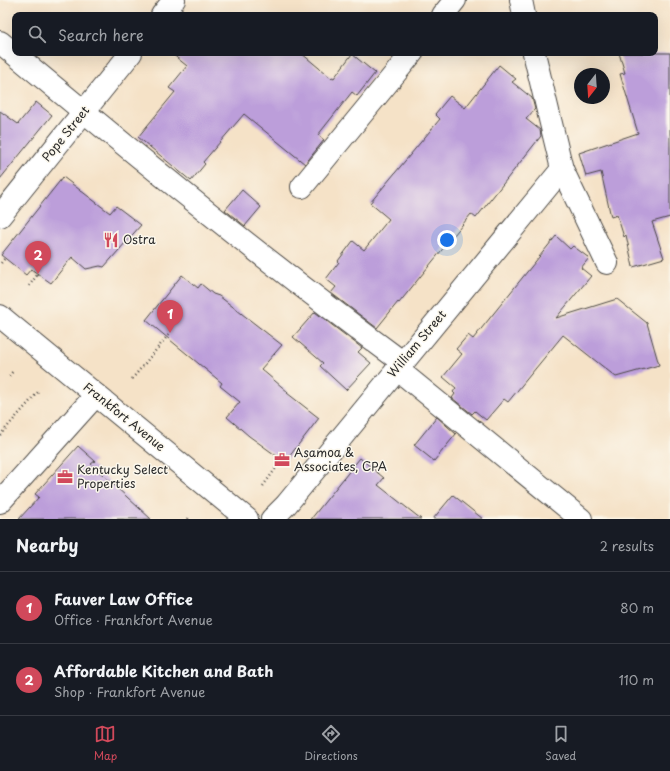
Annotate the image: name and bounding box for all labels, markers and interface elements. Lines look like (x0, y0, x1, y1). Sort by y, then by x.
search box (12, 12, 658, 56)
icon: search (26, 23, 48, 45)
text: Search here (58, 23, 144, 46)
north arrow (574, 68, 610, 104)
street label: Pope Street (37, 102, 93, 165)
place label: Ostra (123, 230, 156, 248)
your location (437, 230, 457, 250)
restaurant icon: Ostra (102, 231, 120, 249)
pin: 2 (25, 241, 51, 274)
pin: 1 (157, 300, 183, 333)
street label: William Street (383, 306, 450, 381)
street label: Frankfort Avenue (80, 378, 170, 455)
place label: Asamoa & Associates, CPA (294, 443, 387, 475)
office icon: Asamoa & Associates, CPA (273, 451, 291, 469)
place label: Kentucky Select Properties (77, 460, 168, 492)
office icon: Kentucky Select Properties (56, 468, 74, 486)
text: Nearby (16, 532, 78, 558)
text: 2 results (600, 536, 654, 555)
text: Fauver Law Office (54, 587, 193, 610)
text: 1 (26, 598, 32, 617)
text: 80 m (620, 598, 654, 617)
text: Office · Frankfort Avenue (54, 610, 213, 629)
text: Affordable Kitchen and Bath (54, 659, 273, 682)
text: 2 (24, 670, 34, 689)
text: 110 m (619, 670, 654, 689)
text: Shop · Frankfort Avenue (54, 682, 205, 701)
tab: Map (94, 723, 117, 764)
tab: Directions (304, 723, 358, 764)
tab: Saved (545, 723, 576, 764)

